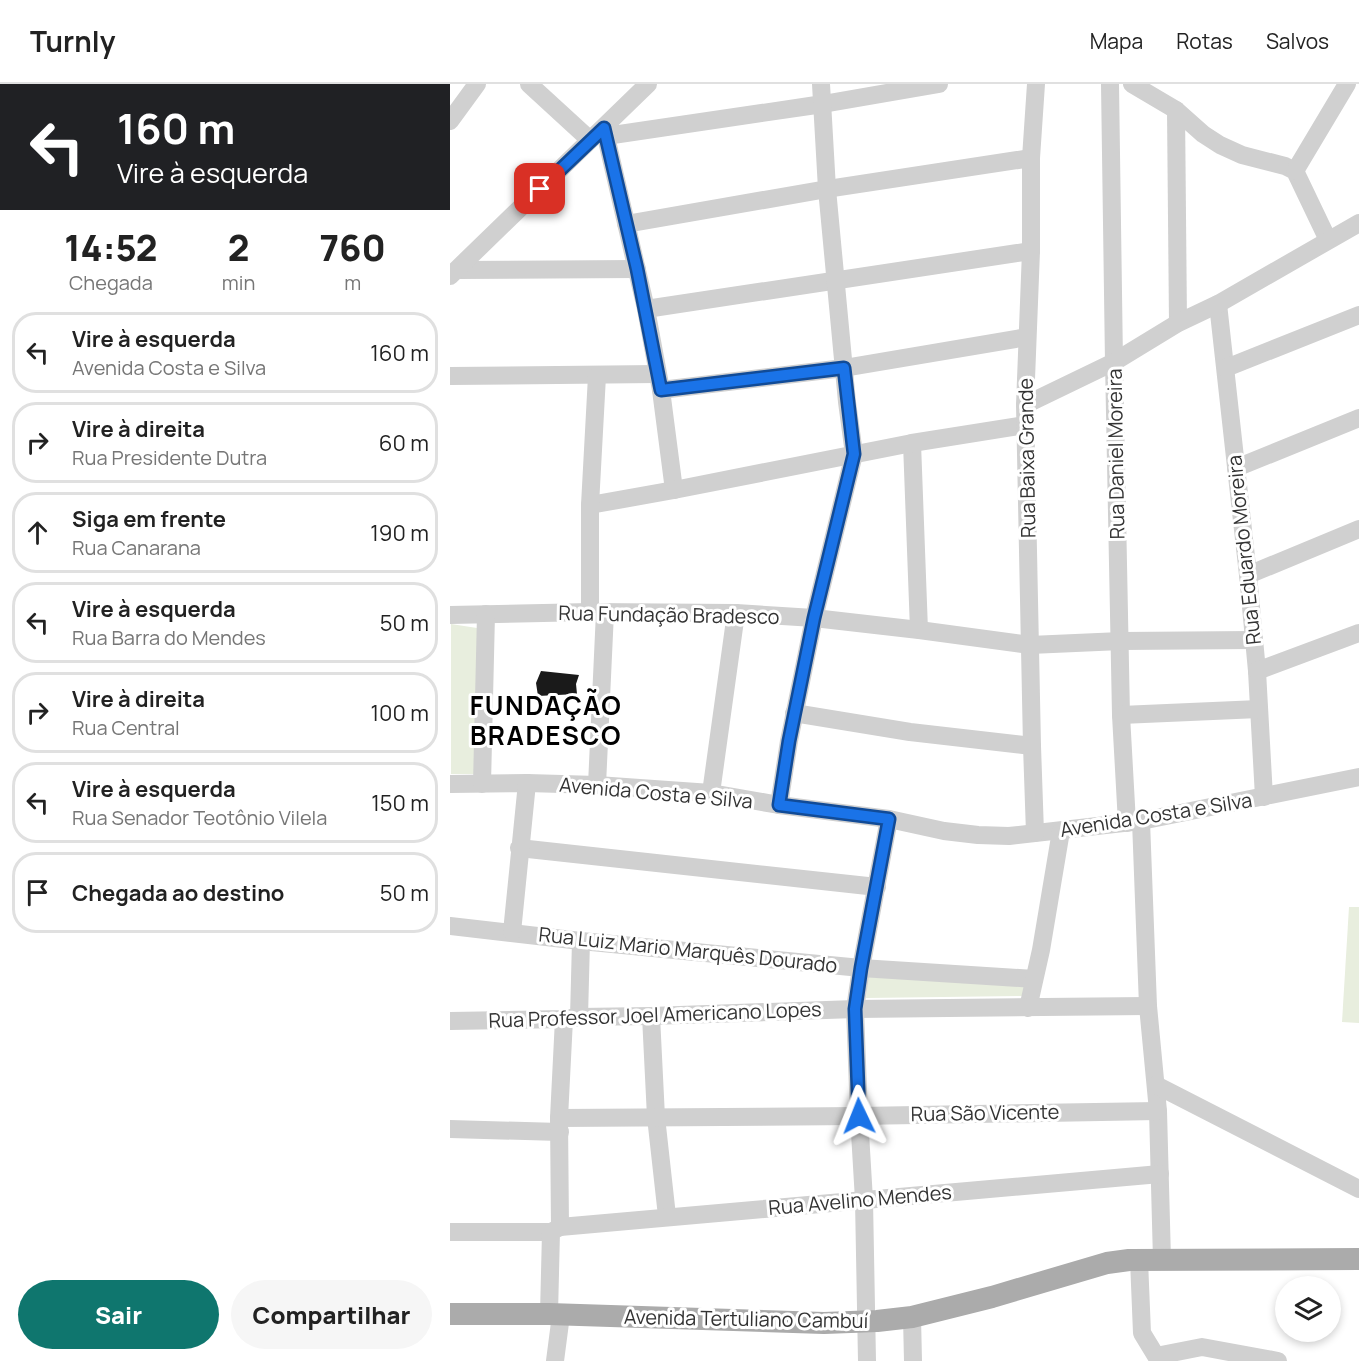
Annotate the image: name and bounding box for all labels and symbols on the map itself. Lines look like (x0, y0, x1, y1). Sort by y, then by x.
pin (514, 163, 565, 214)
street label: Rua Daniel Moreira (1101, 368, 1130, 540)
street label: Rua Baixa Grande (1012, 378, 1041, 538)
street label: Rua Eduardo Moreira (1220, 454, 1267, 646)
street label: Rua Fundação Bradesco (558, 599, 780, 630)
district label: FUNDAÇÃO BRADESCO (470, 687, 622, 753)
street label: Avenida Costa e Silva (558, 771, 754, 814)
street label: Avenida Costa e Silva (1058, 786, 1254, 843)
street label: Rua Luiz Mario Marquês Dourado (537, 920, 839, 979)
street label: Rua Professor Joel Americano Lopes (488, 995, 822, 1034)
position arrow (827, 1084, 891, 1148)
street label: Rua São Vicente (910, 1098, 1059, 1127)
street label: Rua Avelino Mendes (767, 1178, 953, 1221)
street label: Avenida Tertuliano Cambuí (624, 1303, 869, 1334)

